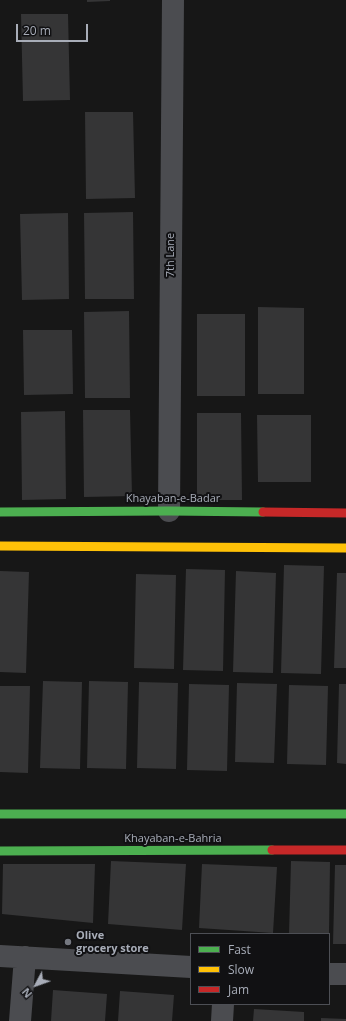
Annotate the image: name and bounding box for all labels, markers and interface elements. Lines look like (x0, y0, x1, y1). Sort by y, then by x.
scale bar (18, 16, 90, 42)
text: 20 m (23, 22, 51, 39)
street label: 7th Lane (164, 233, 178, 277)
street label: Khayaban-e-Badar (126, 492, 220, 506)
street label: Khayaban-e-Bahria (124, 832, 222, 846)
place label: Olive grocery store (76, 929, 149, 955)
legend (190, 933, 330, 1005)
marker: Olive grocery store (63, 937, 73, 947)
text: Fast (228, 941, 251, 958)
text: Slow (228, 961, 254, 978)
north arrow (16, 965, 56, 1005)
text: Jam (228, 981, 249, 998)
text: N (18, 985, 35, 1002)

